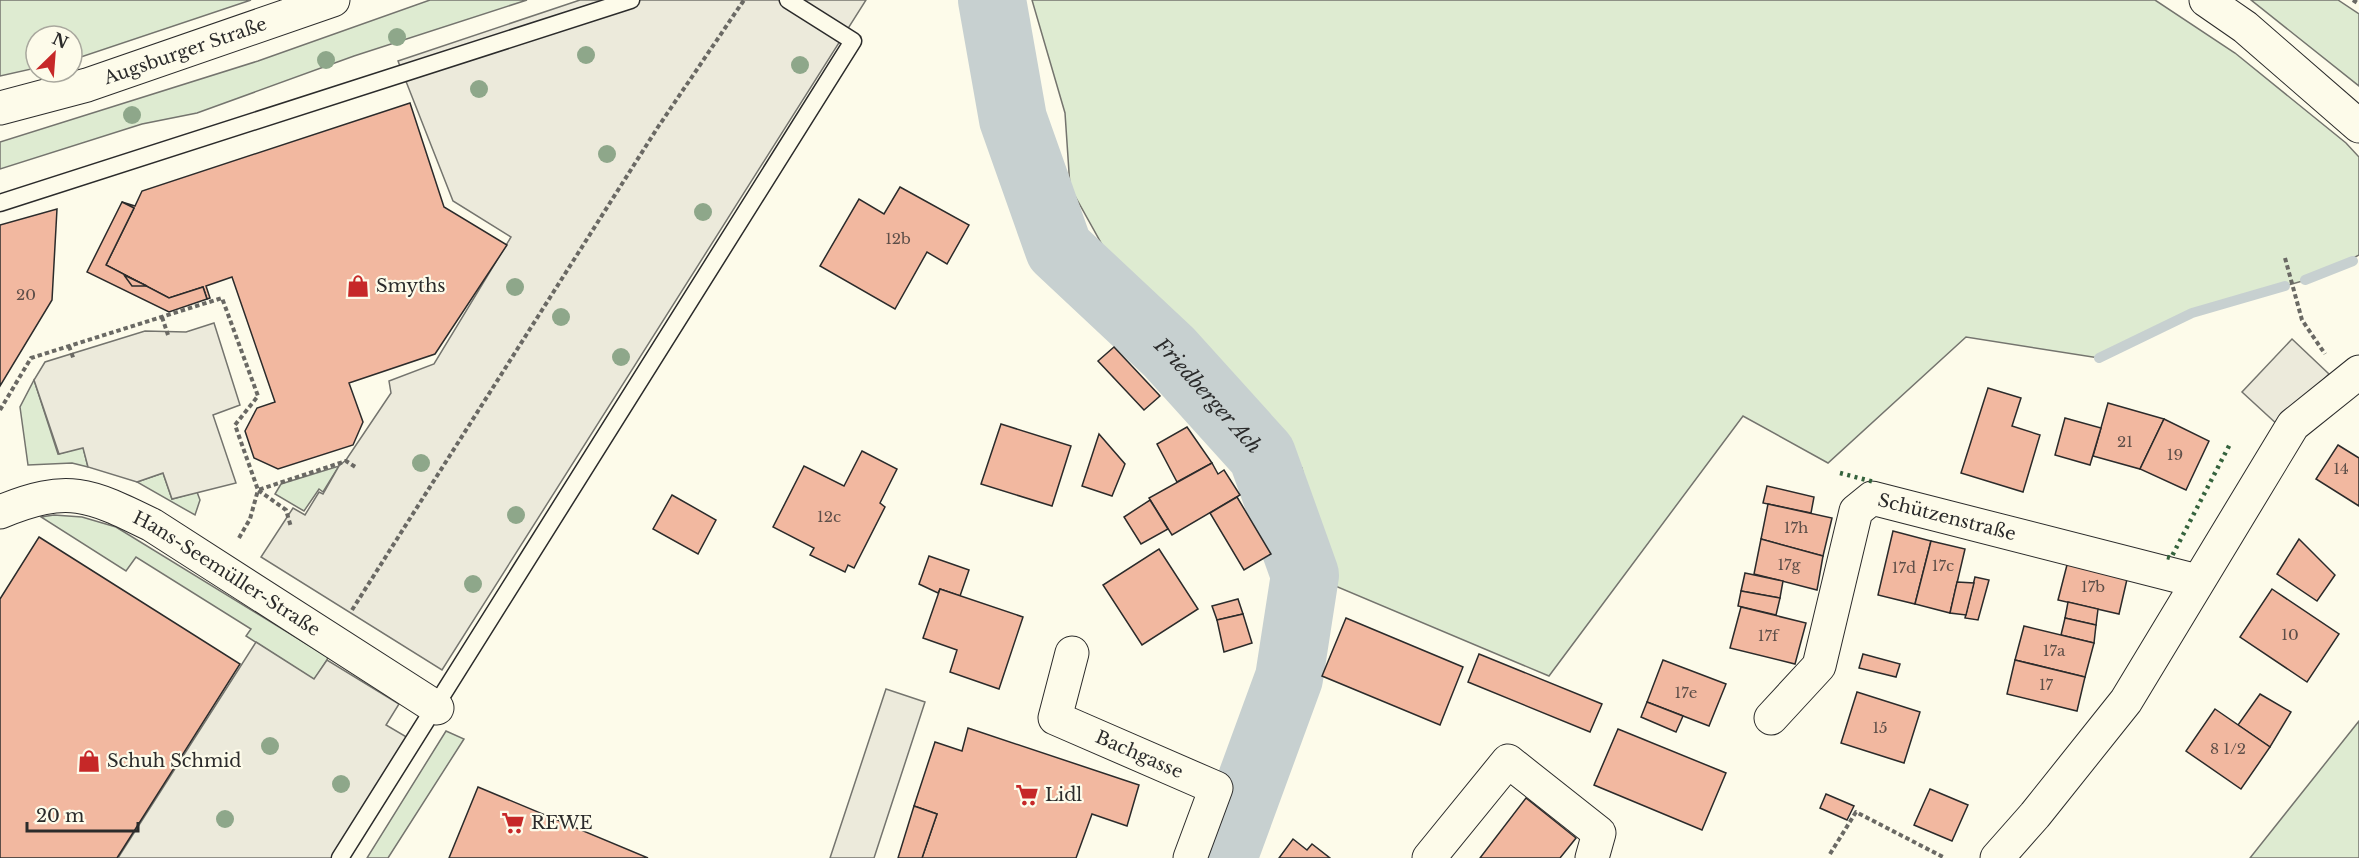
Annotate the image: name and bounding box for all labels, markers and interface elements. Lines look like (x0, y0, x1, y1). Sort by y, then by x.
street label: Augsburger Straße (100, 13, 270, 90)
north arrow (24, 24, 84, 84)
text: N (49, 28, 71, 53)
house number: 12b (885, 229, 911, 248)
shop icon: Smyths (345, 273, 371, 299)
place label: Smyths (376, 275, 445, 297)
house number: 20 (16, 285, 36, 304)
water label: Friedberger Ach (1149, 332, 1267, 458)
house number: 21 (2117, 432, 2133, 451)
house number: 19 (2167, 445, 2183, 464)
house number: 14 (2333, 459, 2349, 478)
street label: Schützenstraße (1876, 489, 2018, 545)
street label: Hans-Seemüller-Straße (129, 506, 324, 641)
house number: 12c (817, 507, 841, 526)
house number: 17h (1784, 518, 1808, 537)
house number: 17g (1777, 555, 1802, 574)
house number: 17c (1932, 556, 1954, 575)
house number: 17d (1892, 558, 1916, 577)
house number: 17b (2081, 577, 2105, 596)
house number: 10 (2281, 625, 2299, 644)
house number: 17f (1758, 626, 1780, 645)
house number: 17a (2043, 641, 2066, 660)
house number: 17 (2039, 675, 2054, 694)
house number: 17e (1675, 683, 1697, 702)
house number: 15 (1872, 718, 1888, 737)
street label: Bachgasse (1092, 726, 1186, 783)
house number: 8 1/2 (2210, 739, 2246, 758)
shop icon: Schuh Schmid (76, 748, 102, 774)
place label: Schuh Schmid (107, 750, 242, 772)
supermarket icon: Lidl (1014, 782, 1040, 808)
place label: Lidl (1045, 784, 1082, 806)
scale bar (27, 795, 138, 833)
text: 20 m (36, 805, 84, 827)
supermarket icon: REWE (500, 810, 526, 836)
place label: REWE (531, 812, 593, 834)

